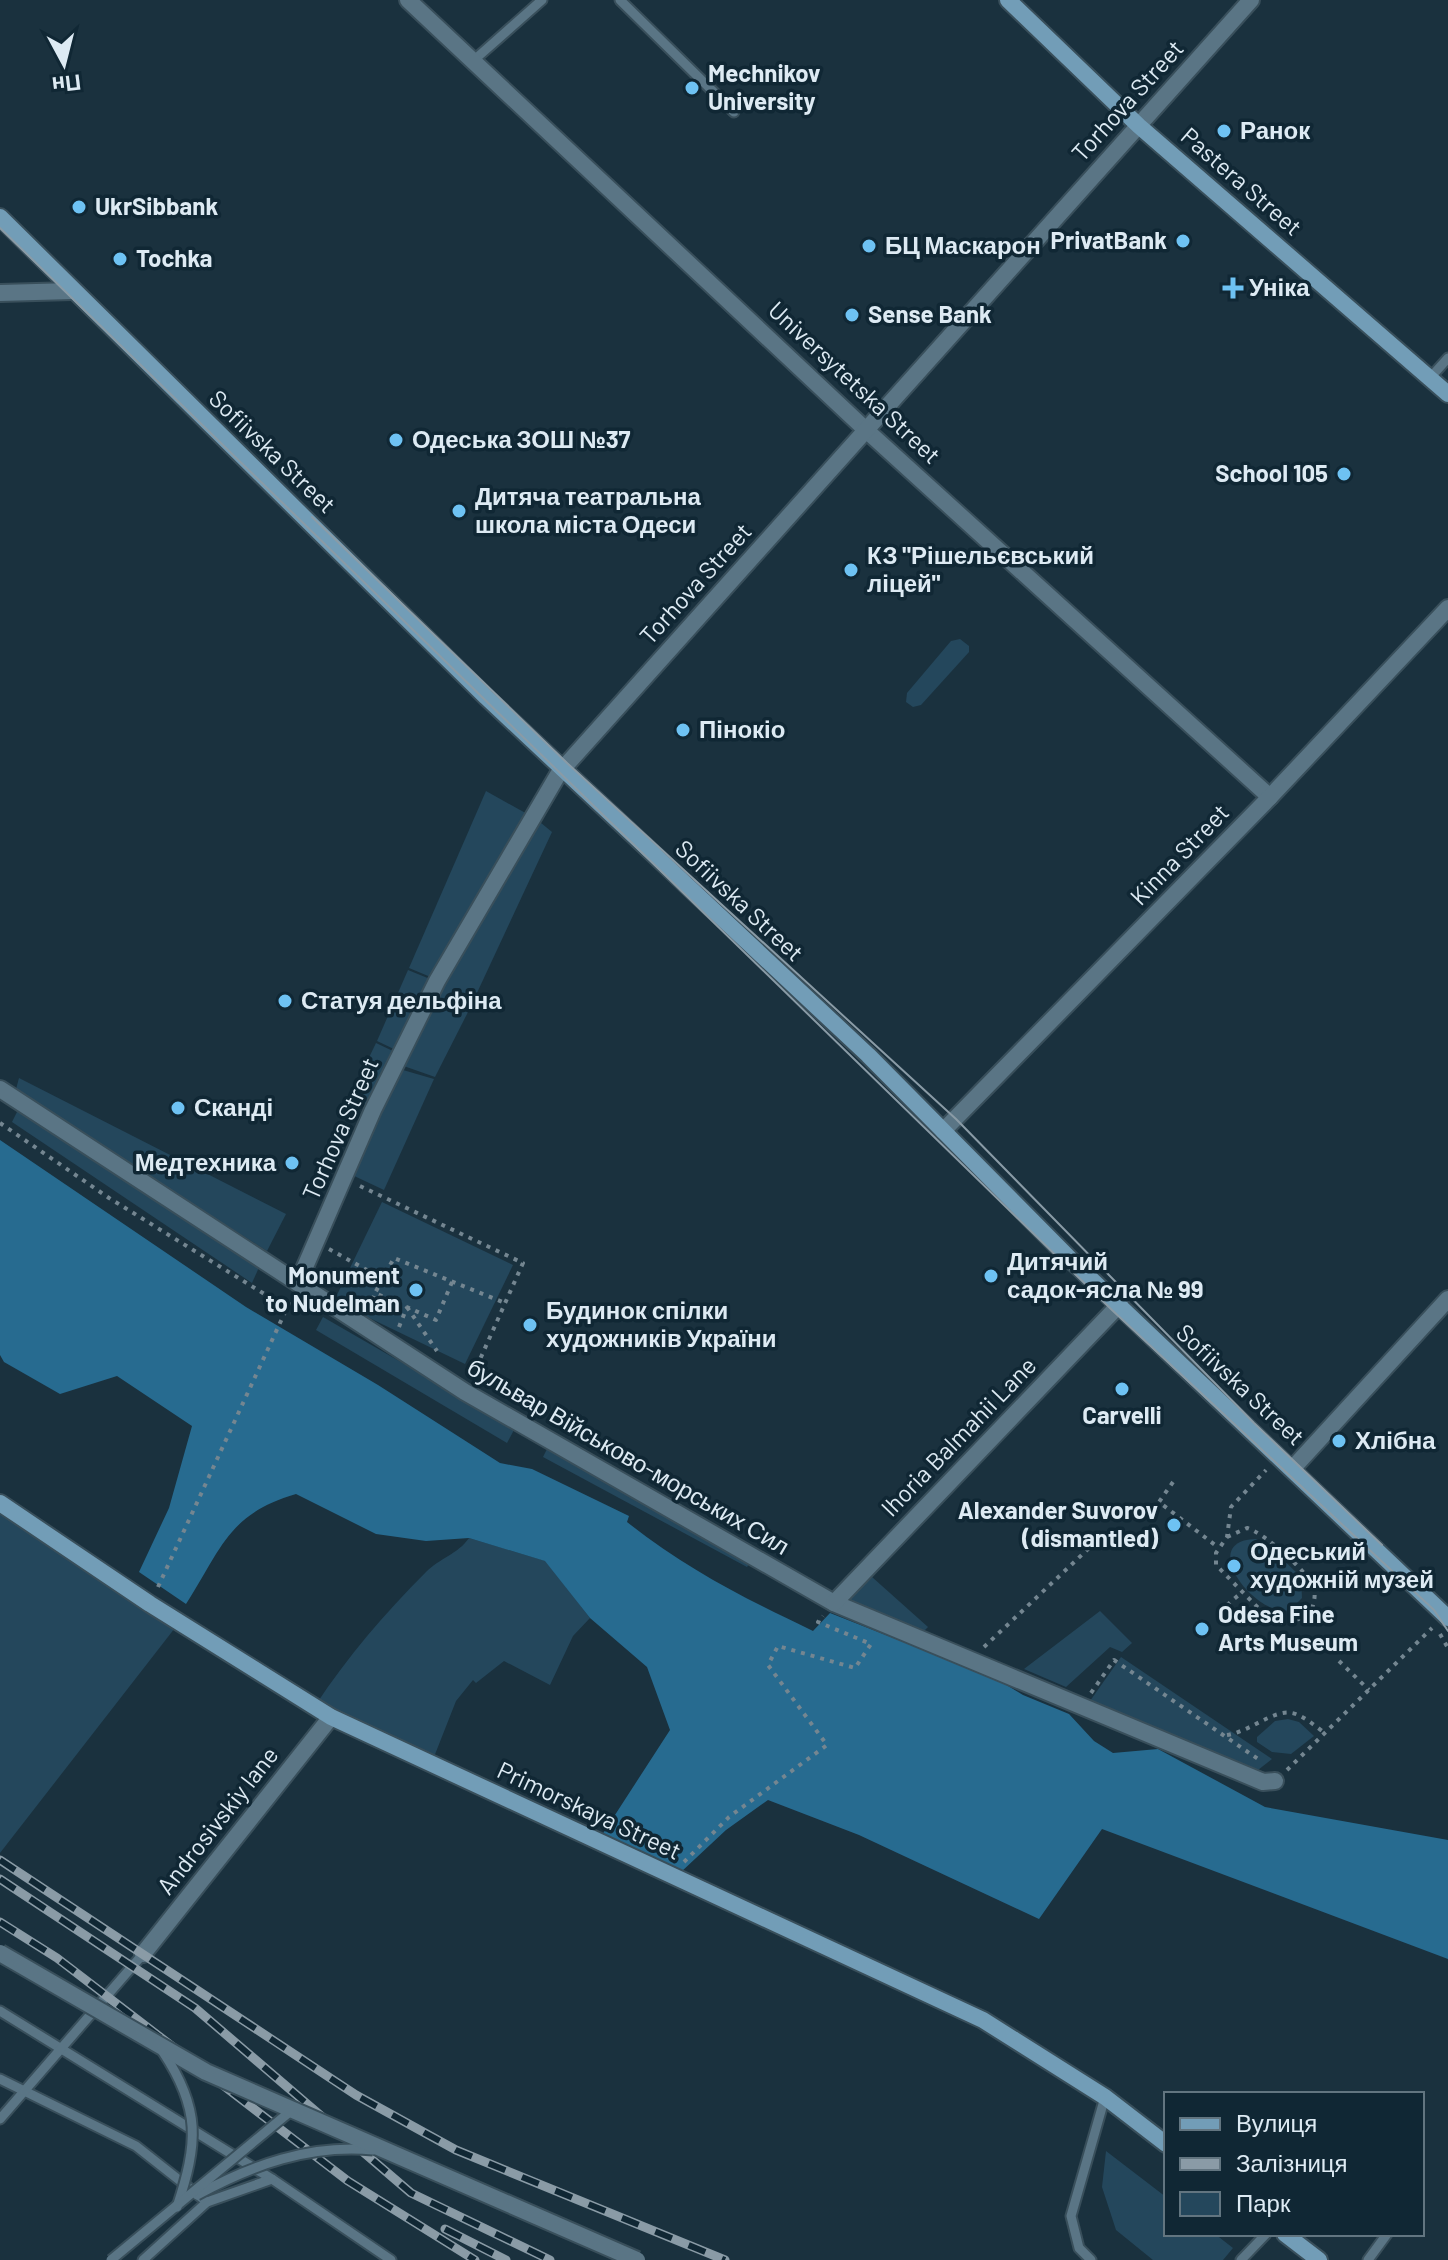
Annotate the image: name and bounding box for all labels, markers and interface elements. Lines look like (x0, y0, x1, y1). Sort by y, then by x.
north arrow (24, 24, 104, 104)
street label: Torhova Street (1065, 33, 1189, 167)
place label: Mechnikov University (708, 58, 820, 115)
text: Пн (51, 70, 83, 100)
marker: Mechnikov University (683, 79, 701, 97)
place label: Ранок (1240, 115, 1311, 144)
street label: Pastera Street (1176, 121, 1308, 241)
marker: Ранок (1215, 122, 1233, 140)
place label: UkrSibbank (95, 191, 218, 220)
marker: UkrSibbank (70, 198, 88, 216)
place label: PrivatBank (1051, 225, 1167, 254)
place label: БЦ Маскарон (885, 230, 1041, 259)
marker: PrivatBank (1174, 232, 1192, 250)
marker: БЦ Маскарон (860, 237, 878, 255)
place label: Tochka (136, 243, 212, 272)
marker: Tochka (111, 250, 129, 268)
place label: Уніка (1249, 272, 1310, 301)
marker: Уніка (1224, 279, 1242, 297)
street label: Universytetska Street (763, 295, 947, 469)
place label: Sense Bank (868, 299, 992, 328)
marker: Sense Bank (843, 306, 861, 324)
street label: Sofiivska Street (204, 383, 342, 518)
place label: Одеська ЗОШ №37 (412, 424, 631, 453)
marker: Одеська ЗОШ №37 (387, 431, 405, 449)
place label: School 105 (1215, 458, 1328, 487)
marker: School 105 (1335, 465, 1353, 483)
place label: Дитяча театральна школа міста Одеси (475, 481, 701, 538)
marker: Дитяча театральна школа міста Одеси (450, 502, 468, 520)
street label: Torhova Street (633, 516, 757, 650)
place label: КЗ "Рішельєвський ліцей" (867, 540, 1094, 597)
marker: КЗ "Рішельєвський ліцей" (842, 561, 860, 579)
place label: Пінокіо (699, 714, 785, 743)
marker: Пінокіо (674, 721, 692, 739)
street label: Kinna Street (1124, 797, 1234, 911)
street label: Sofiivska Street (670, 833, 810, 967)
place label: Статуя дельфіна (301, 985, 502, 1014)
marker: Статуя дельфіна (276, 992, 294, 1010)
street label: Torhova Street (295, 1053, 384, 1204)
place label: Сканді (194, 1092, 273, 1121)
marker: Сканді (169, 1099, 187, 1117)
place label: Медтехника (135, 1147, 277, 1176)
marker: Медтехника (283, 1154, 301, 1172)
place label: Дитячий садок-ясла № 99 (1007, 1246, 1204, 1303)
place label: Monument to Nudelman (265, 1260, 400, 1317)
marker: Дитячий садок-ясла № 99 (982, 1267, 1000, 1285)
marker: Monument to Nudelman (407, 1281, 425, 1299)
place label: Будинок спілки художників України (546, 1295, 777, 1352)
marker: Будинок спілки художників України (521, 1316, 539, 1334)
street label: Sofiivska Street (1171, 1317, 1311, 1451)
street label: Ihoria Balmahii Lane (874, 1350, 1041, 1522)
street label: бульвар Військово-морських Сил (463, 1351, 795, 1560)
marker: Carvelli (1113, 1380, 1131, 1398)
place label: Carvelli (1082, 1400, 1162, 1429)
place label: Хлібна (1355, 1425, 1436, 1454)
marker: Хлібна (1330, 1432, 1348, 1450)
place label: Alexander Suvorov (dismantled) (958, 1495, 1159, 1552)
marker: Alexander Suvorov (dismantled) (1165, 1516, 1183, 1534)
place label: Одеський художній музей (1250, 1536, 1434, 1593)
marker: Одеський художній музей (1225, 1557, 1243, 1575)
place label: Odesa Fine Arts Museum (1218, 1599, 1358, 1656)
marker: Odesa Fine Arts Museum (1193, 1620, 1211, 1638)
street label: Androsivskiy lane (150, 1740, 283, 1900)
street label: Primorskaya Street (493, 1754, 686, 1865)
legend (1164, 2092, 1424, 2236)
text: Вулиця (1236, 2108, 1317, 2137)
text: Залізниця (1236, 2148, 1348, 2177)
text: Парк (1236, 2188, 1291, 2217)

